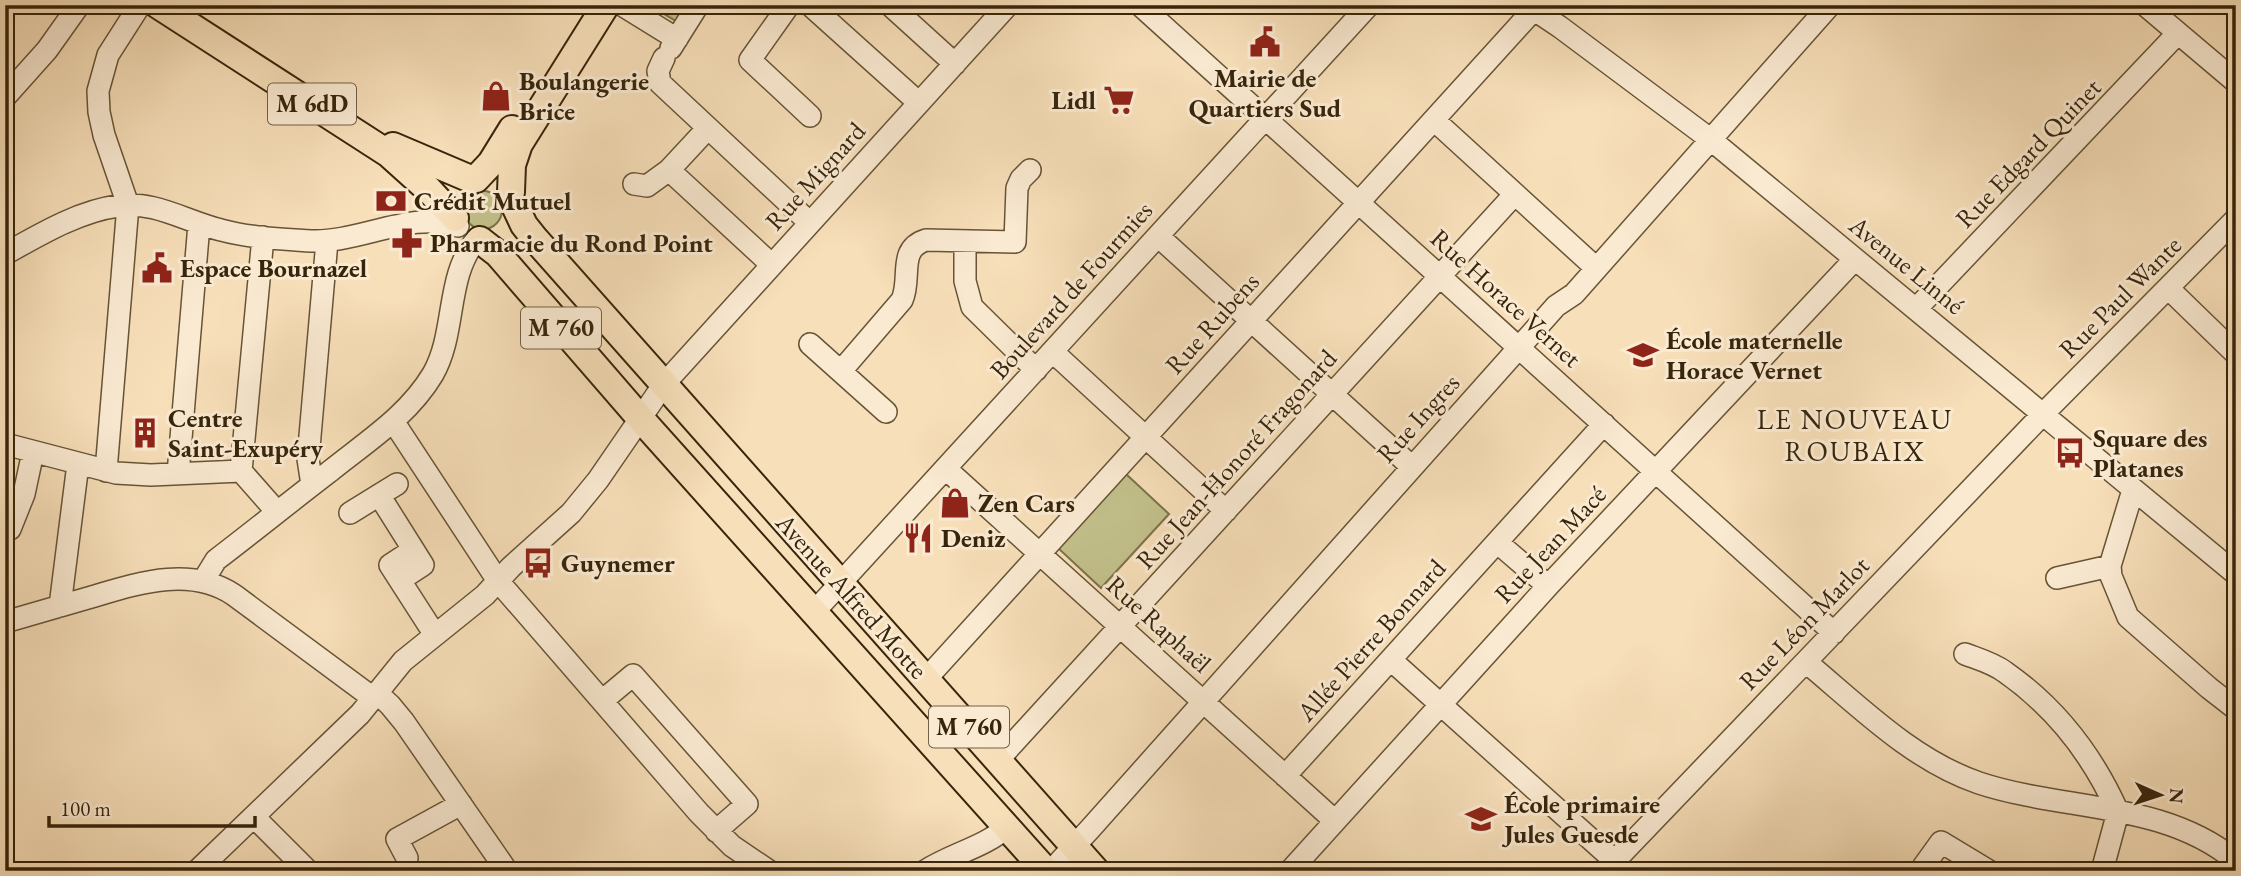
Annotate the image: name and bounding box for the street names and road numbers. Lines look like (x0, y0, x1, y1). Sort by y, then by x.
street label: Rue Edgard Quinet (1948, 71, 2108, 235)
road number: M 6dD (268, 84, 356, 124)
street label: Rue Mignard (757, 114, 873, 237)
street label: Boulevard de Fourmies (982, 194, 1160, 386)
street label: Avenue Linné (1842, 207, 1972, 322)
street label: Rue Horace Vernet (1423, 221, 1589, 375)
street label: Rue Paul Wante (2051, 228, 2189, 366)
street label: Rue Rubens (1157, 265, 1267, 381)
road number: M 760 (521, 307, 601, 348)
street label: Rue Jean-Honoré Fragonard (1128, 341, 1344, 576)
street label: Rue Ingres (1369, 366, 1467, 470)
street label: Rue Jean Macé (1487, 478, 1613, 610)
street label: Avenue Alfred Motte (768, 505, 935, 686)
street label: Rue Léon Marlot (1731, 549, 1877, 697)
street label: Allée Pierre Bonnard (1288, 551, 1453, 729)
street label: Rue Raphaël (1099, 568, 1219, 680)
road number: M 760 (929, 706, 1009, 748)

